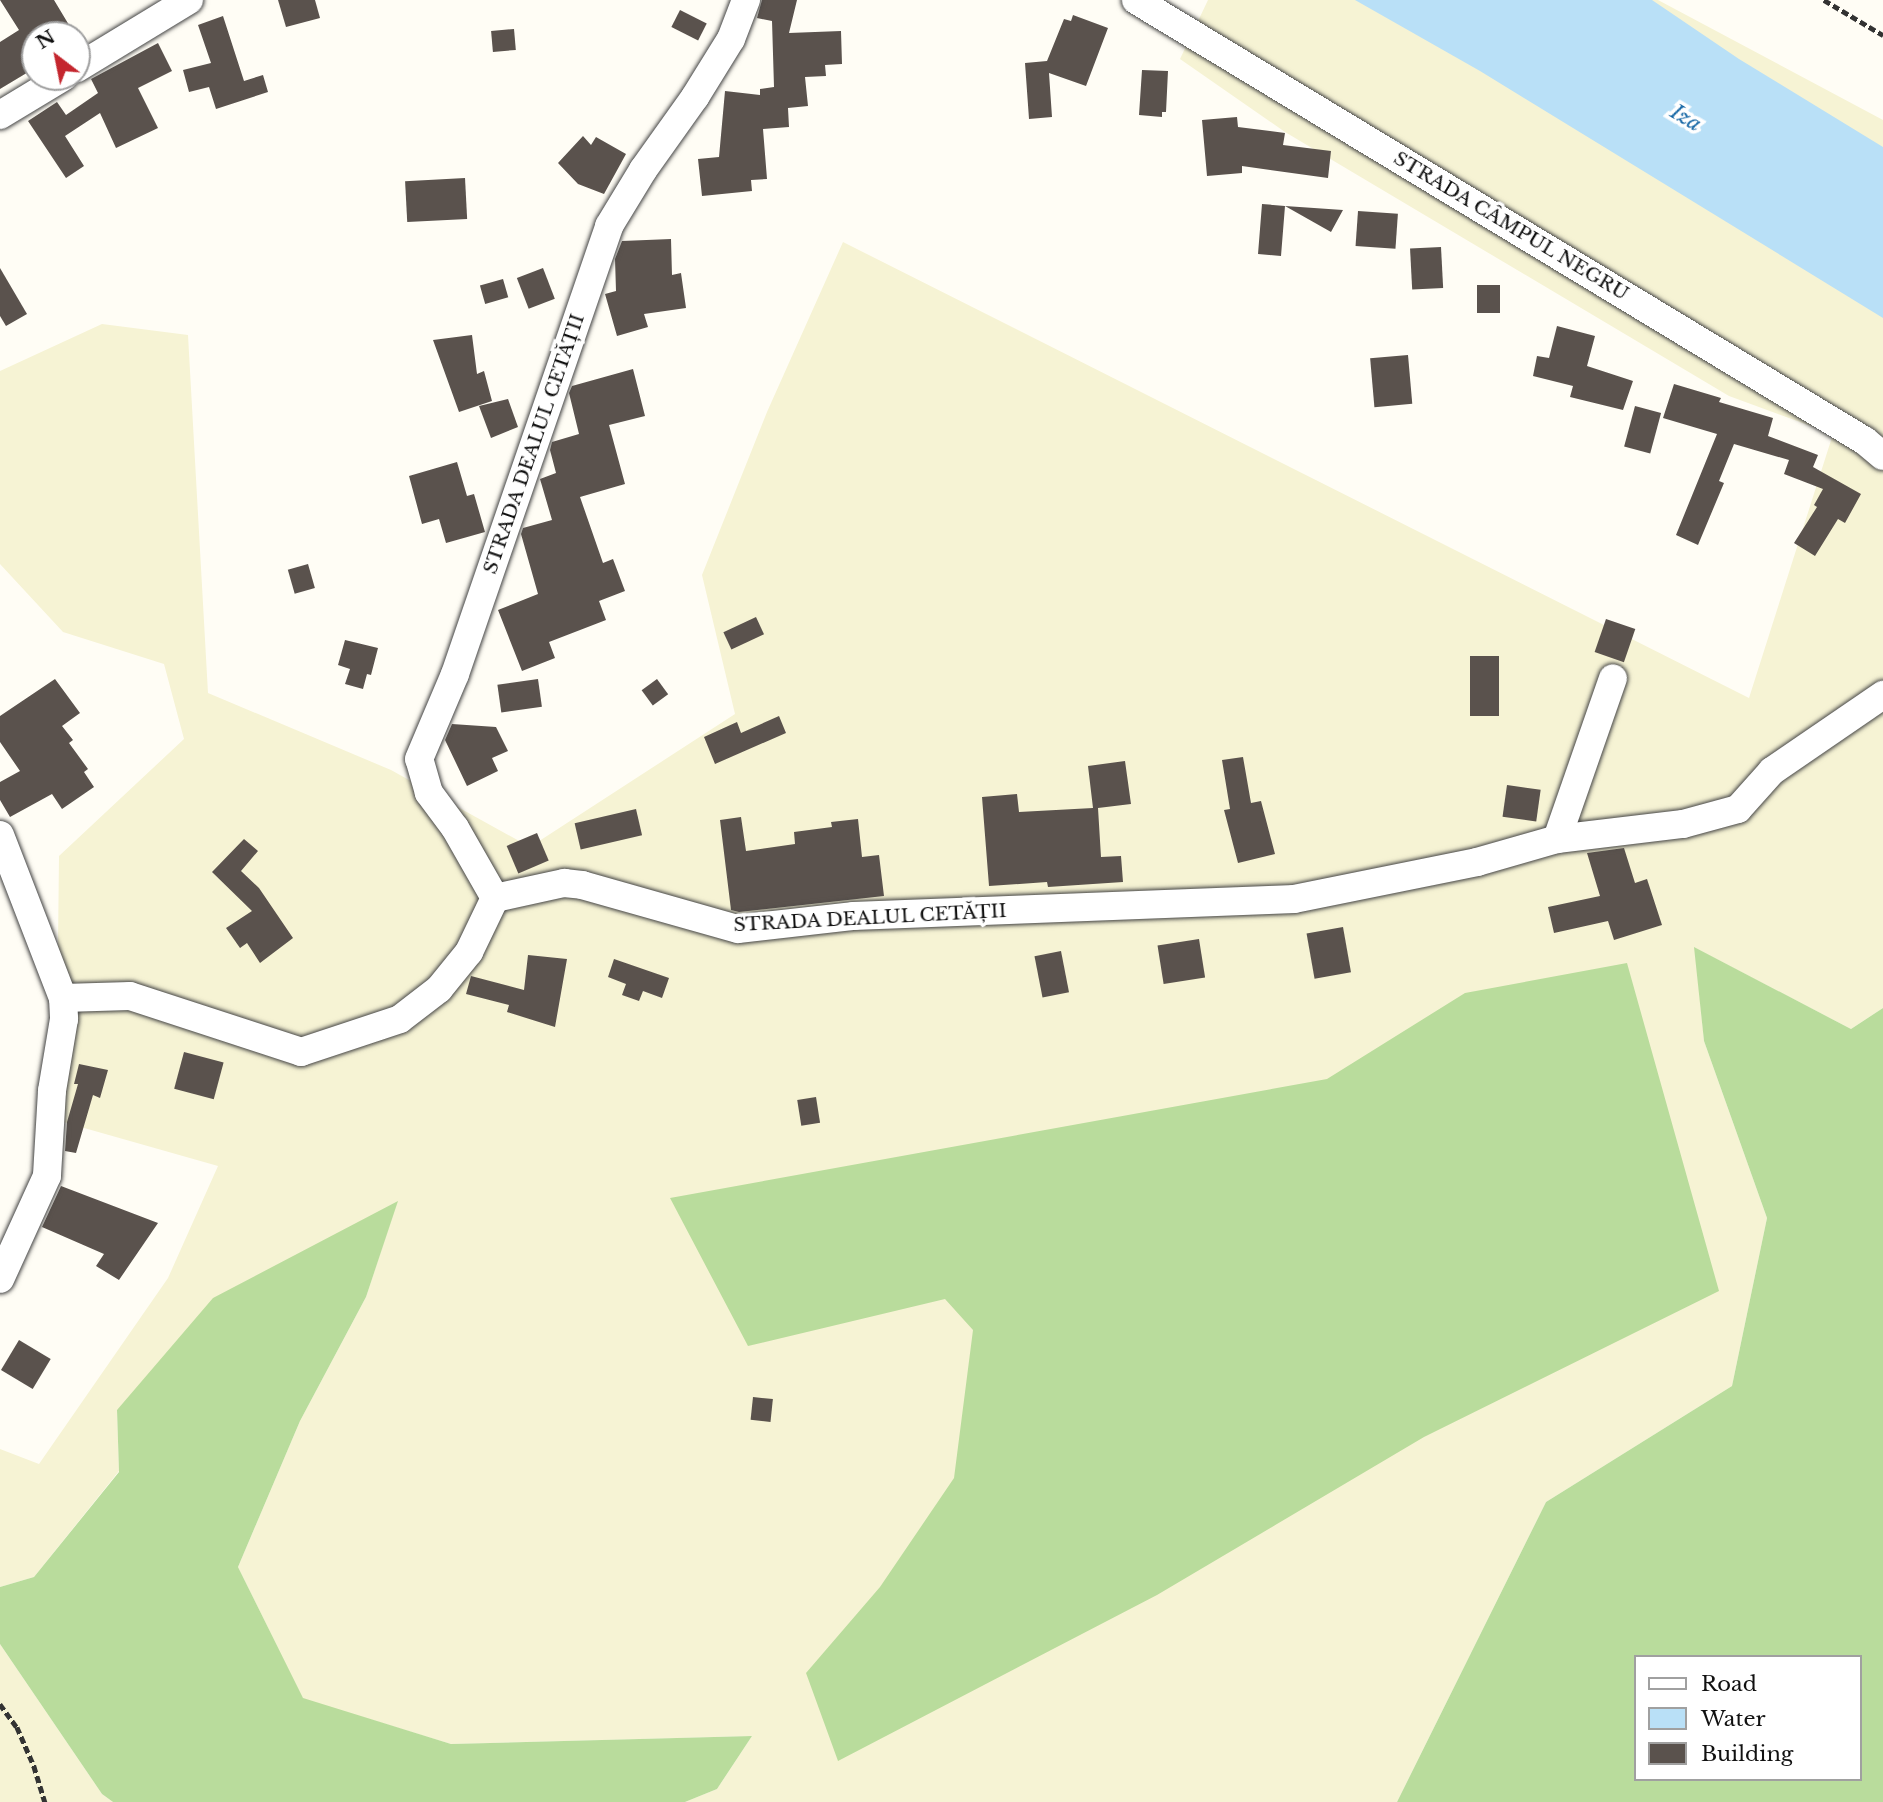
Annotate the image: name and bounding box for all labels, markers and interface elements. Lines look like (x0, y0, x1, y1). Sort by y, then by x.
north arrow (21, 21, 91, 91)
text: N (32, 25, 59, 54)
water label: Iza (1666, 99, 1706, 137)
street label: STRADA CÂMPUL NEGRU (1389, 146, 1633, 306)
street label: STRADA DEALUL CETĂȚII (479, 310, 589, 578)
street label: STRADA DEALUL CETĂȚII (732, 899, 1008, 937)
legend (1634, 1655, 1862, 1781)
text: Road (1701, 1671, 1757, 1697)
text: Water (1701, 1706, 1765, 1732)
text: Building (1701, 1741, 1793, 1767)

